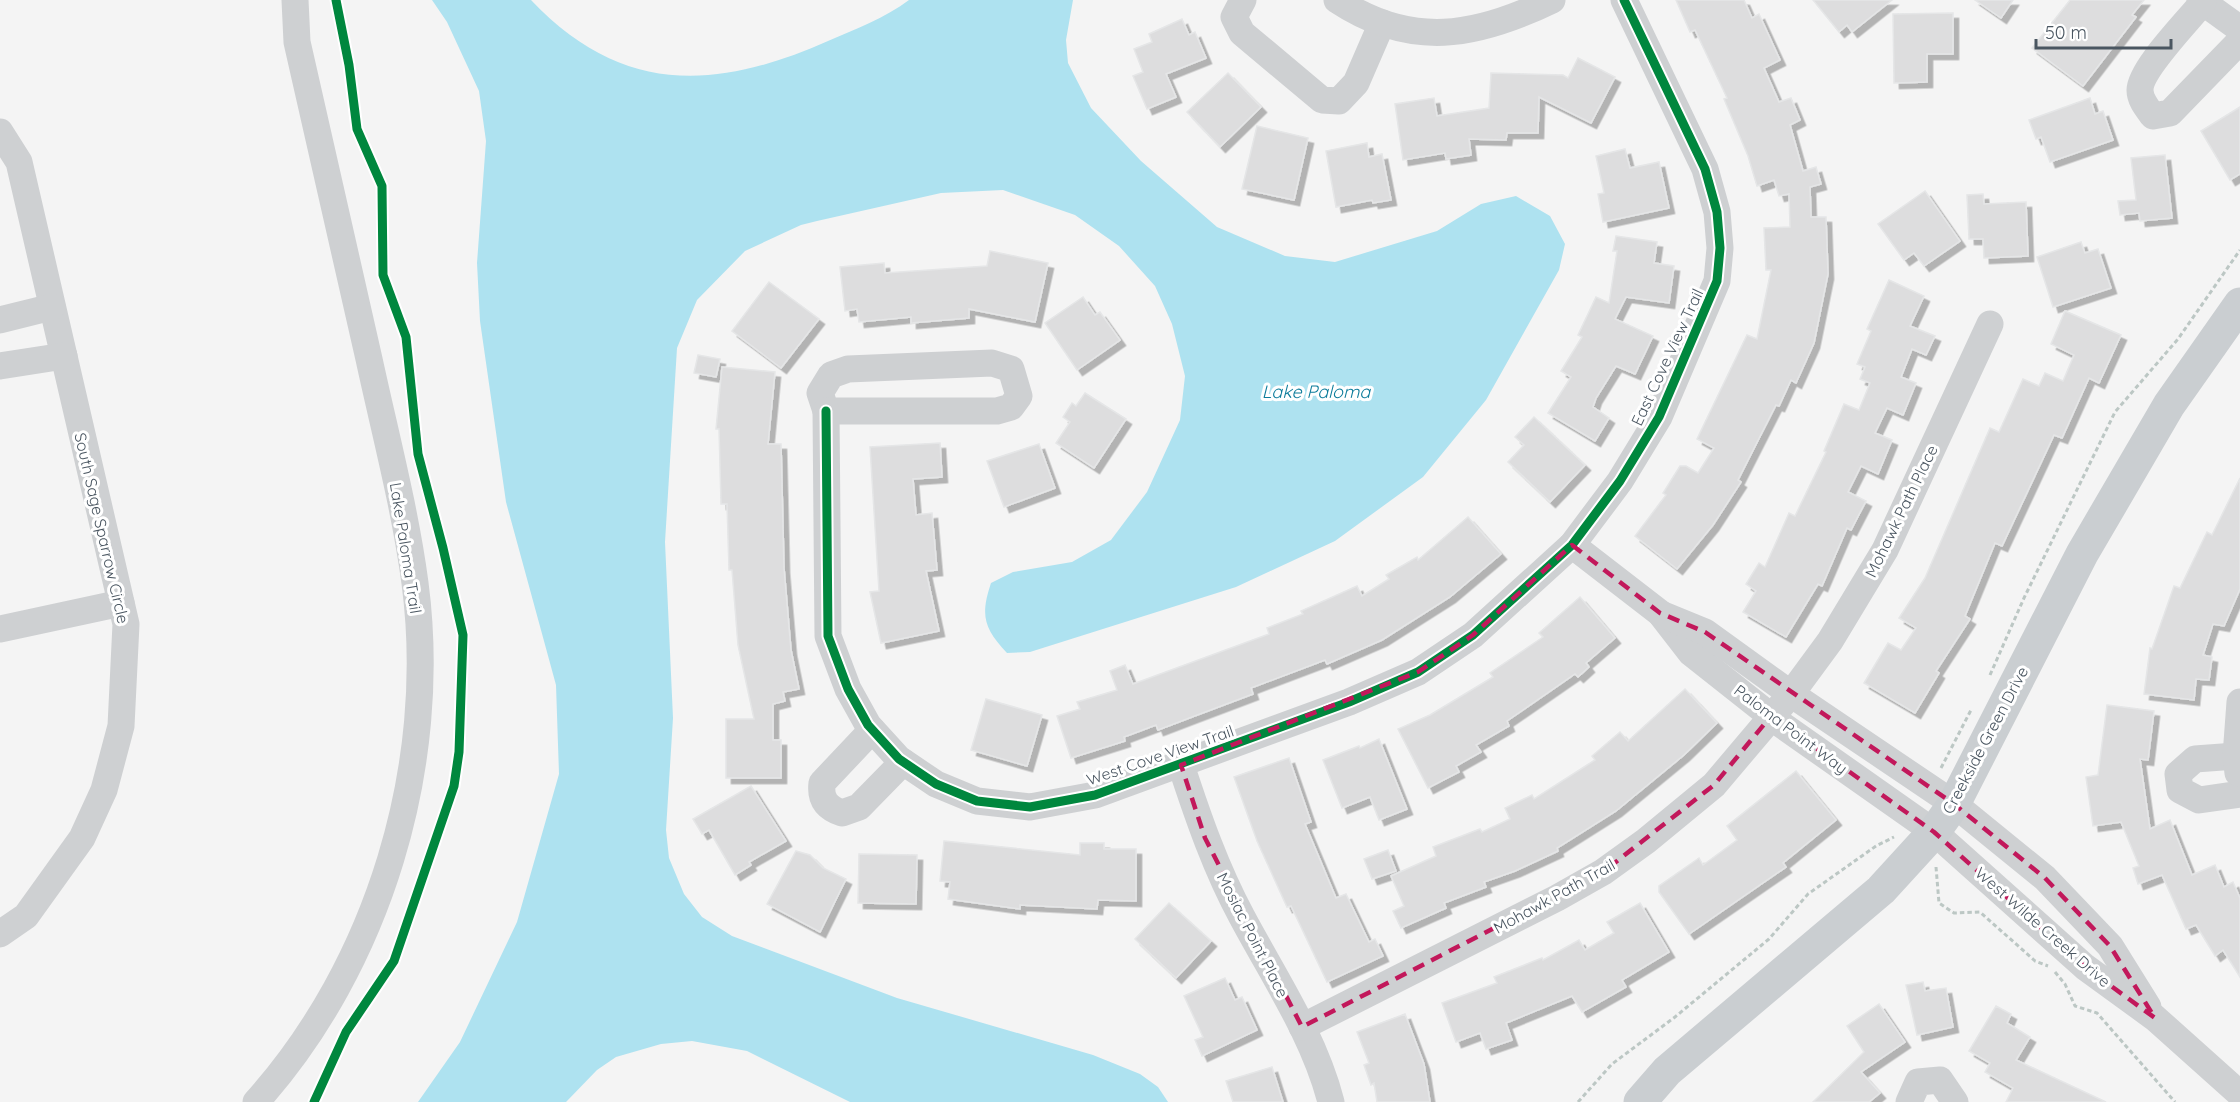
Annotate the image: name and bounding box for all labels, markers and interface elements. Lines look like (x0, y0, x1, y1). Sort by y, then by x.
scale bar (2036, 12, 2171, 50)
text: 50 m (2045, 21, 2087, 44)
street label: East Cove View Trail (1626, 285, 1708, 429)
water label: Lake Paloma (1262, 380, 1371, 403)
street label: South Sage Sparrow Circle (70, 431, 134, 625)
street label: Mohawk Path Place (1860, 442, 1942, 580)
street label: Lake Paloma Trail (386, 481, 426, 615)
street label: Creekside Green Drive (1938, 663, 2032, 817)
street label: Paloma Point Way (1730, 680, 1852, 778)
street label: West Cove View Trail (1084, 720, 1236, 790)
street label: Mohawk Path Trail (1490, 854, 1618, 938)
street label: West Wilde Creek Drive (1971, 863, 2115, 991)
street label: Mosiac Point Place (1213, 869, 1293, 1001)

